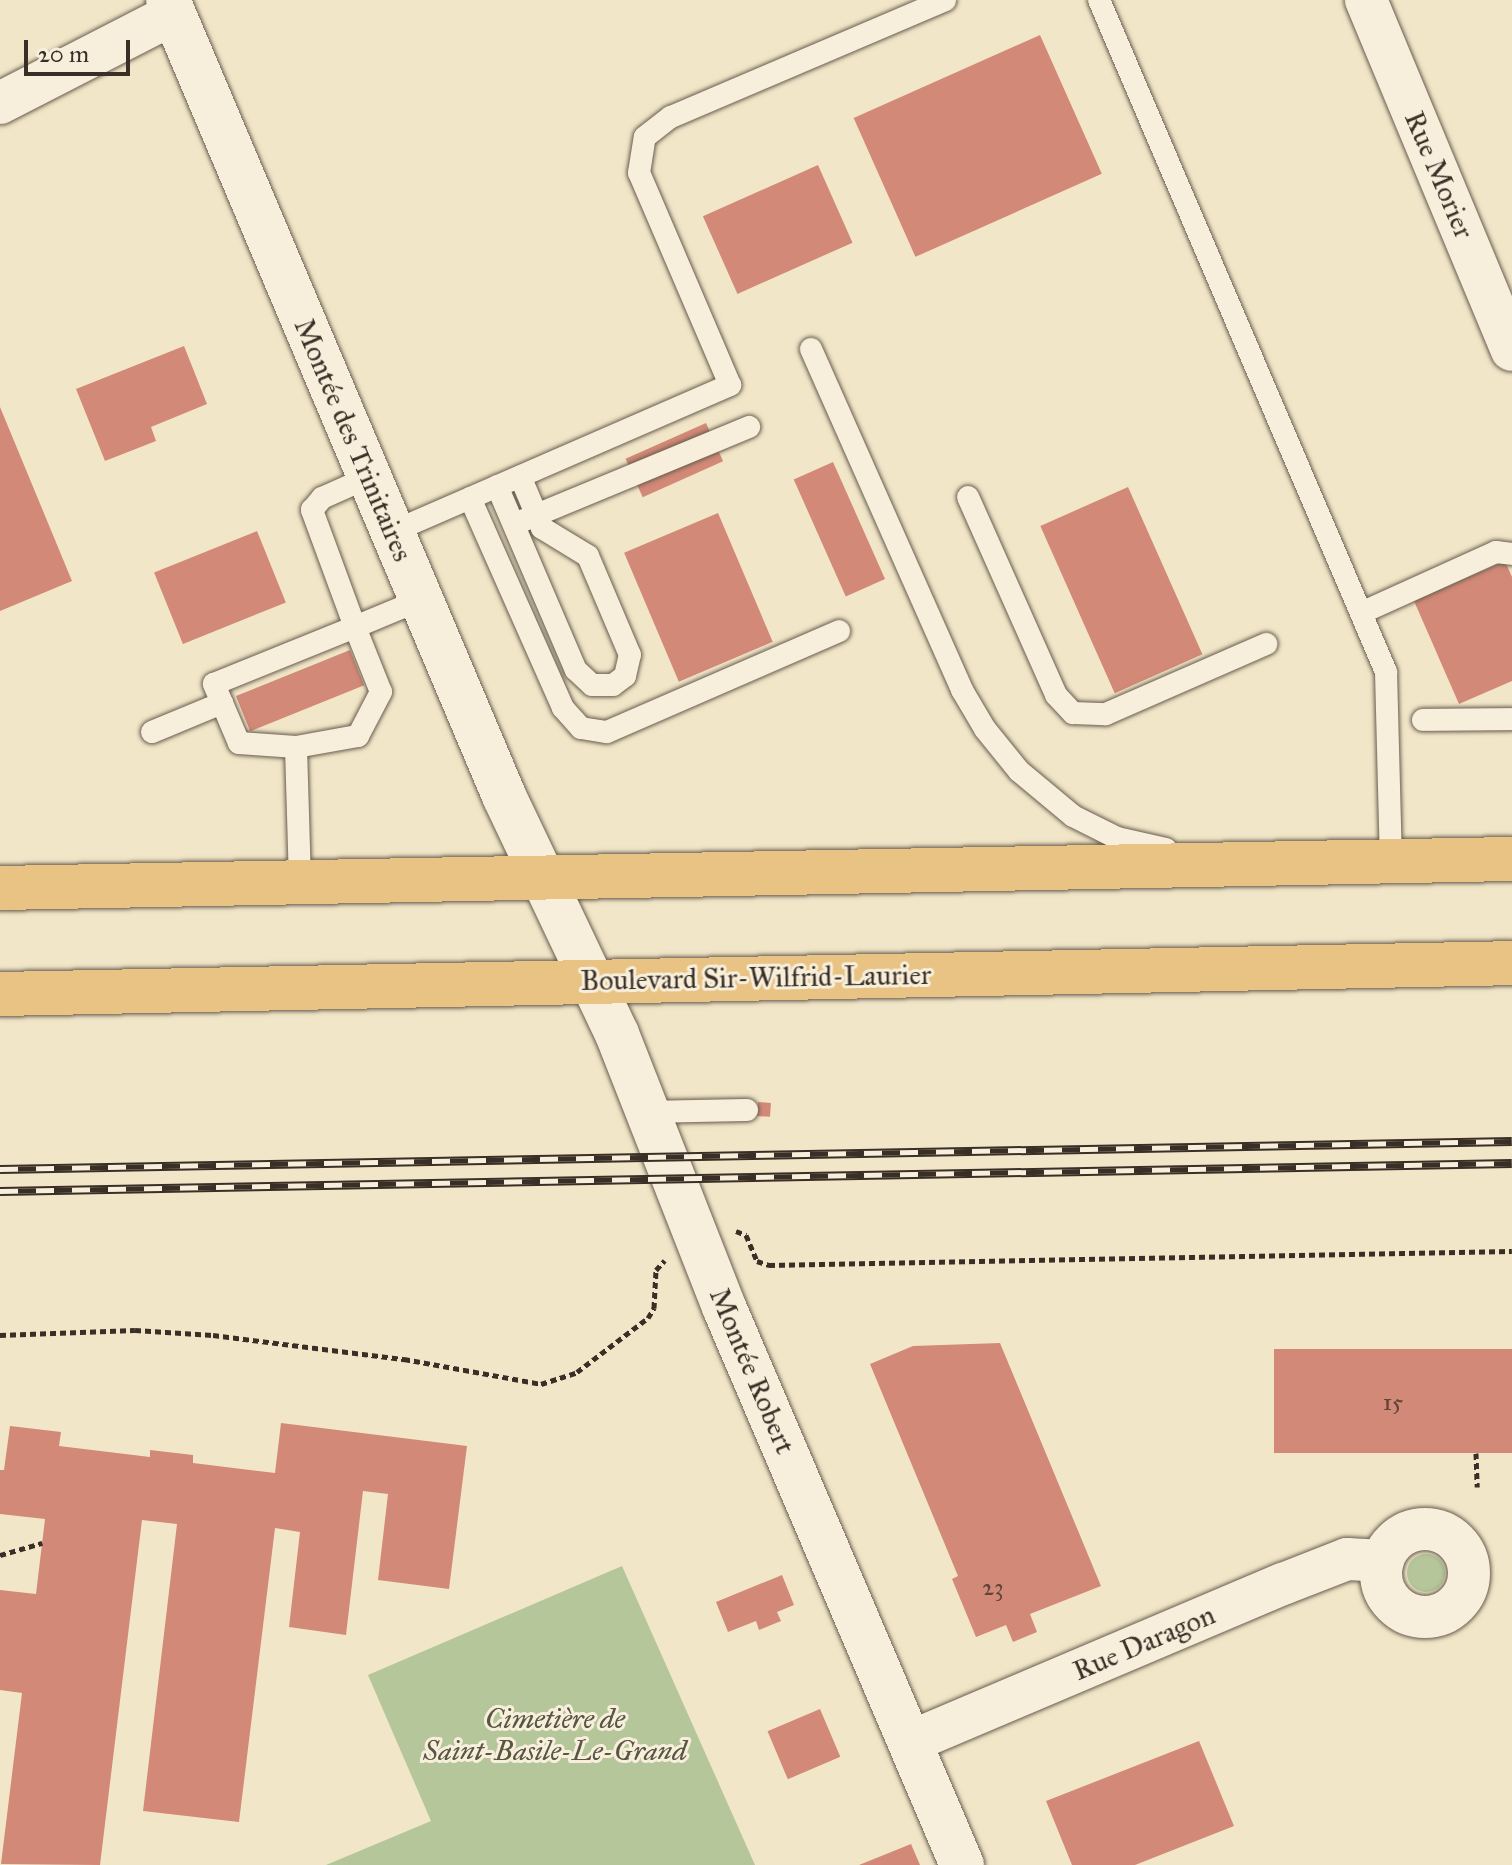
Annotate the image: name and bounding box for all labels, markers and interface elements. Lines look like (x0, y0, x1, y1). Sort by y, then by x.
scale bar (28, 24, 134, 74)
text: 20 m (38, 39, 89, 69)
street label: Rue Morier (1397, 106, 1481, 244)
street label: Montée des Trinitaires (287, 314, 419, 566)
street label: Boulevard Sir-Wilfrid-Laurier (580, 958, 932, 998)
street label: Montée Robert (702, 1283, 802, 1459)
house number: 15 (1383, 1389, 1403, 1417)
house number: 23 (982, 1574, 1004, 1602)
street label: Rue Daragon (1068, 1598, 1220, 1688)
park label: Cimetière de Saint-Basile-Le-Grand (423, 1702, 687, 1768)

